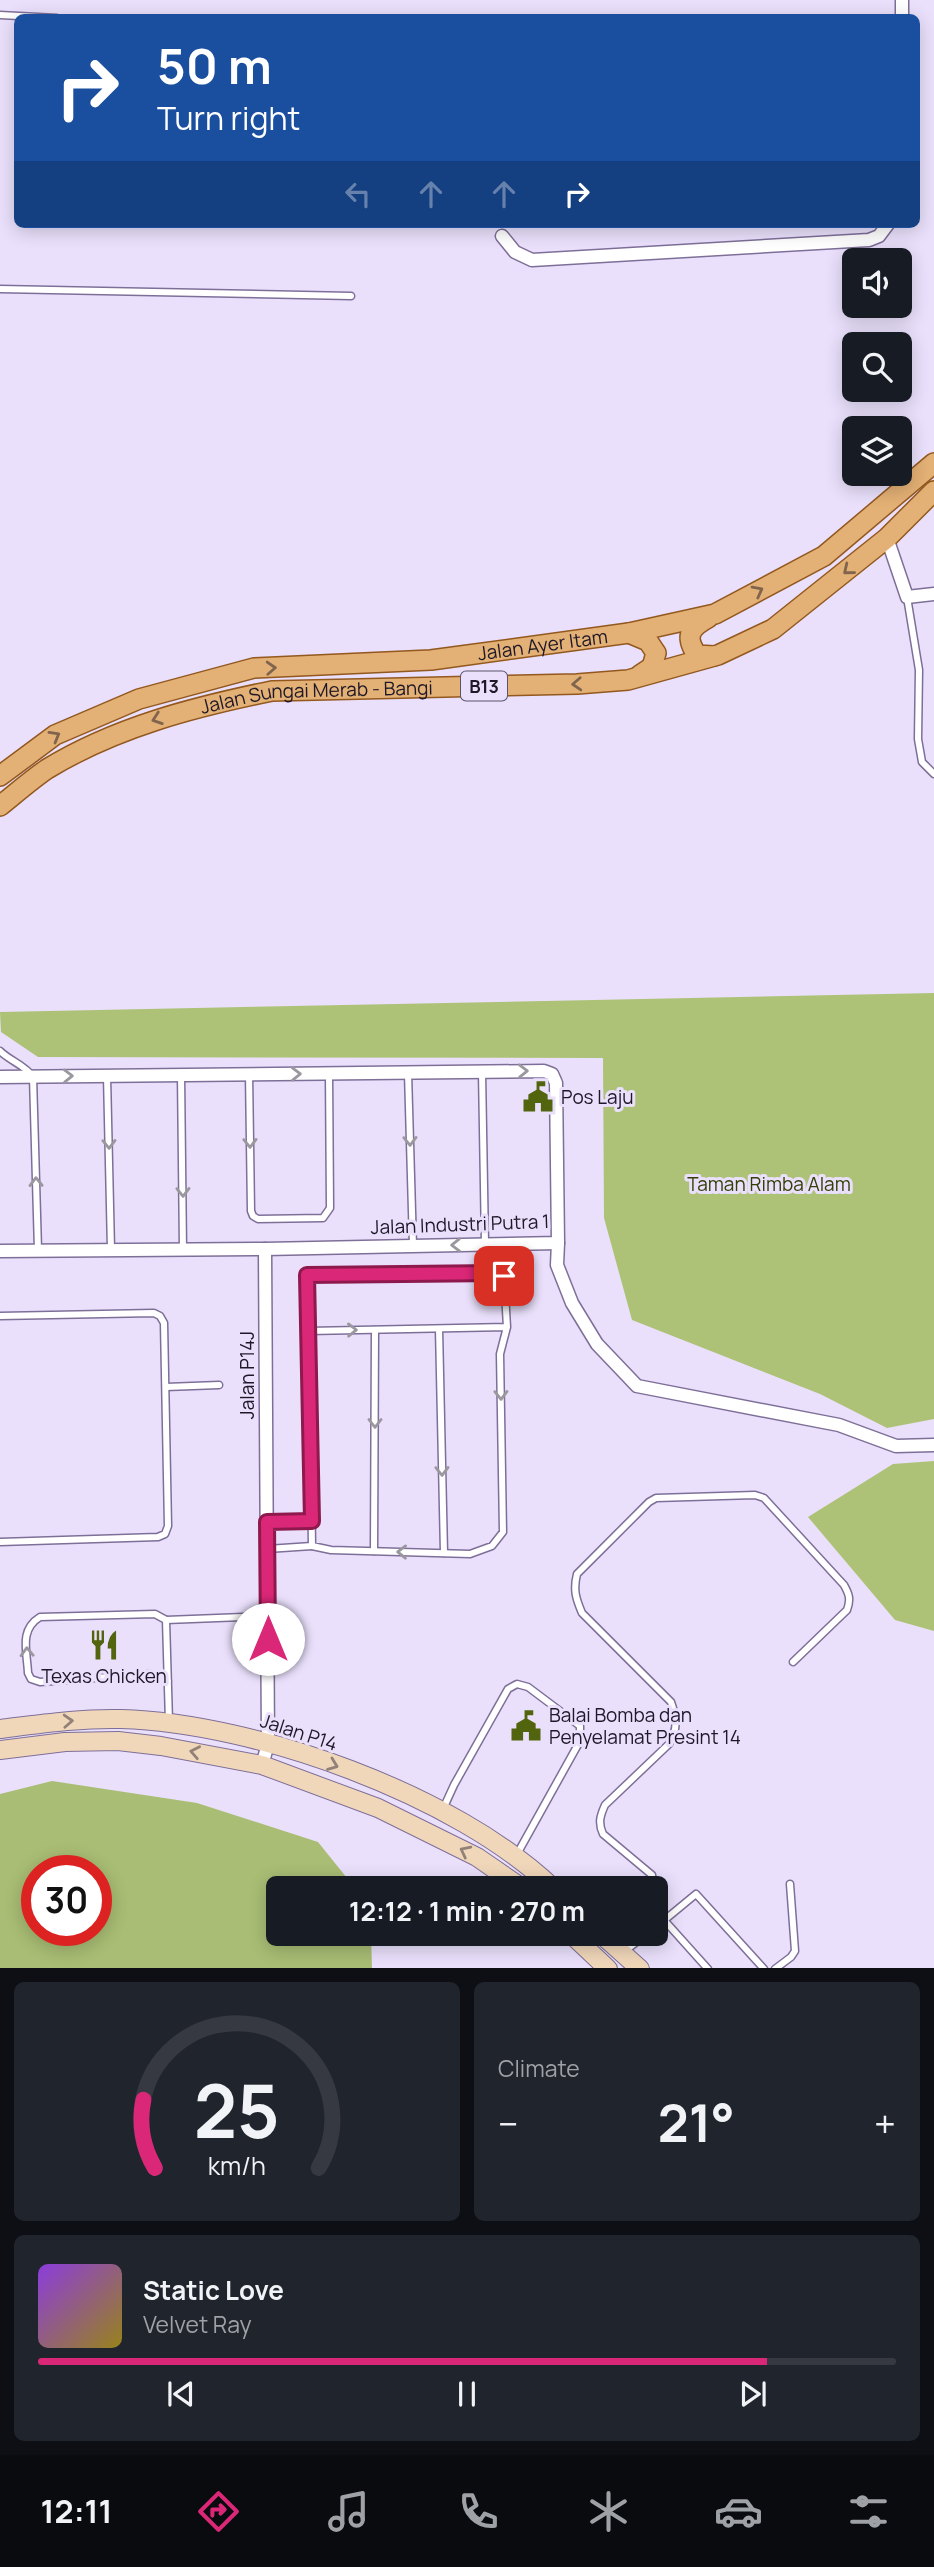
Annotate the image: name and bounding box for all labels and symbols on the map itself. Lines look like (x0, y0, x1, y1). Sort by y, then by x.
one-way arrow (843, 562, 856, 574)
one-way arrow (751, 586, 763, 600)
street label: Jalan Ayer Itam (476, 623, 609, 666)
one-way arrow (266, 660, 277, 675)
road number: B13 (461, 672, 507, 700)
street label: Jalan Sungai Merab - Bangi (197, 674, 433, 720)
one-way arrow (571, 676, 582, 691)
one-way arrow (151, 711, 163, 725)
one-way arrow (48, 731, 61, 744)
one-way arrow (518, 1063, 529, 1079)
one-way arrow (291, 1066, 301, 1082)
one-way arrow (63, 1068, 74, 1084)
public building icon: Pos Laju (521, 1080, 555, 1114)
place label: Pos Laju (561, 1084, 634, 1110)
one-way arrow (402, 1136, 418, 1147)
one-way arrow (243, 1137, 258, 1148)
one-way arrow (101, 1139, 116, 1150)
park label: Taman Rimba Alam (687, 1171, 851, 1197)
one-way arrow (28, 1176, 44, 1187)
one-way arrow (175, 1187, 190, 1198)
street label: Jalan Industri Putra 1 (370, 1208, 550, 1240)
one-way arrow (450, 1237, 461, 1253)
pin (474, 1246, 534, 1306)
one-way arrow (348, 1322, 358, 1338)
street label: Jalan P14J (234, 1331, 260, 1419)
one-way arrow (493, 1390, 509, 1400)
one-way arrow (367, 1418, 383, 1428)
one-way arrow (434, 1466, 450, 1477)
one-way arrow (396, 1544, 407, 1560)
position arrow (231, 1602, 305, 1676)
restaurant icon: Texas Chicken (87, 1628, 121, 1662)
one-way arrow (20, 1646, 35, 1657)
place label: Texas Chicken (41, 1663, 167, 1689)
place label: Balai Bomba dan Penyelamat Presint 14 (549, 1702, 741, 1750)
street label: Jalan P14 (257, 1707, 341, 1757)
public building icon: Balai Bomba dan Penyelamat Presint 14 (509, 1709, 543, 1743)
one-way arrow (63, 1714, 74, 1729)
one-way arrow (189, 1746, 201, 1761)
one-way arrow (326, 1757, 338, 1771)
one-way arrow (460, 1846, 472, 1860)
speed limit sign: 30 (21, 1855, 112, 1946)

